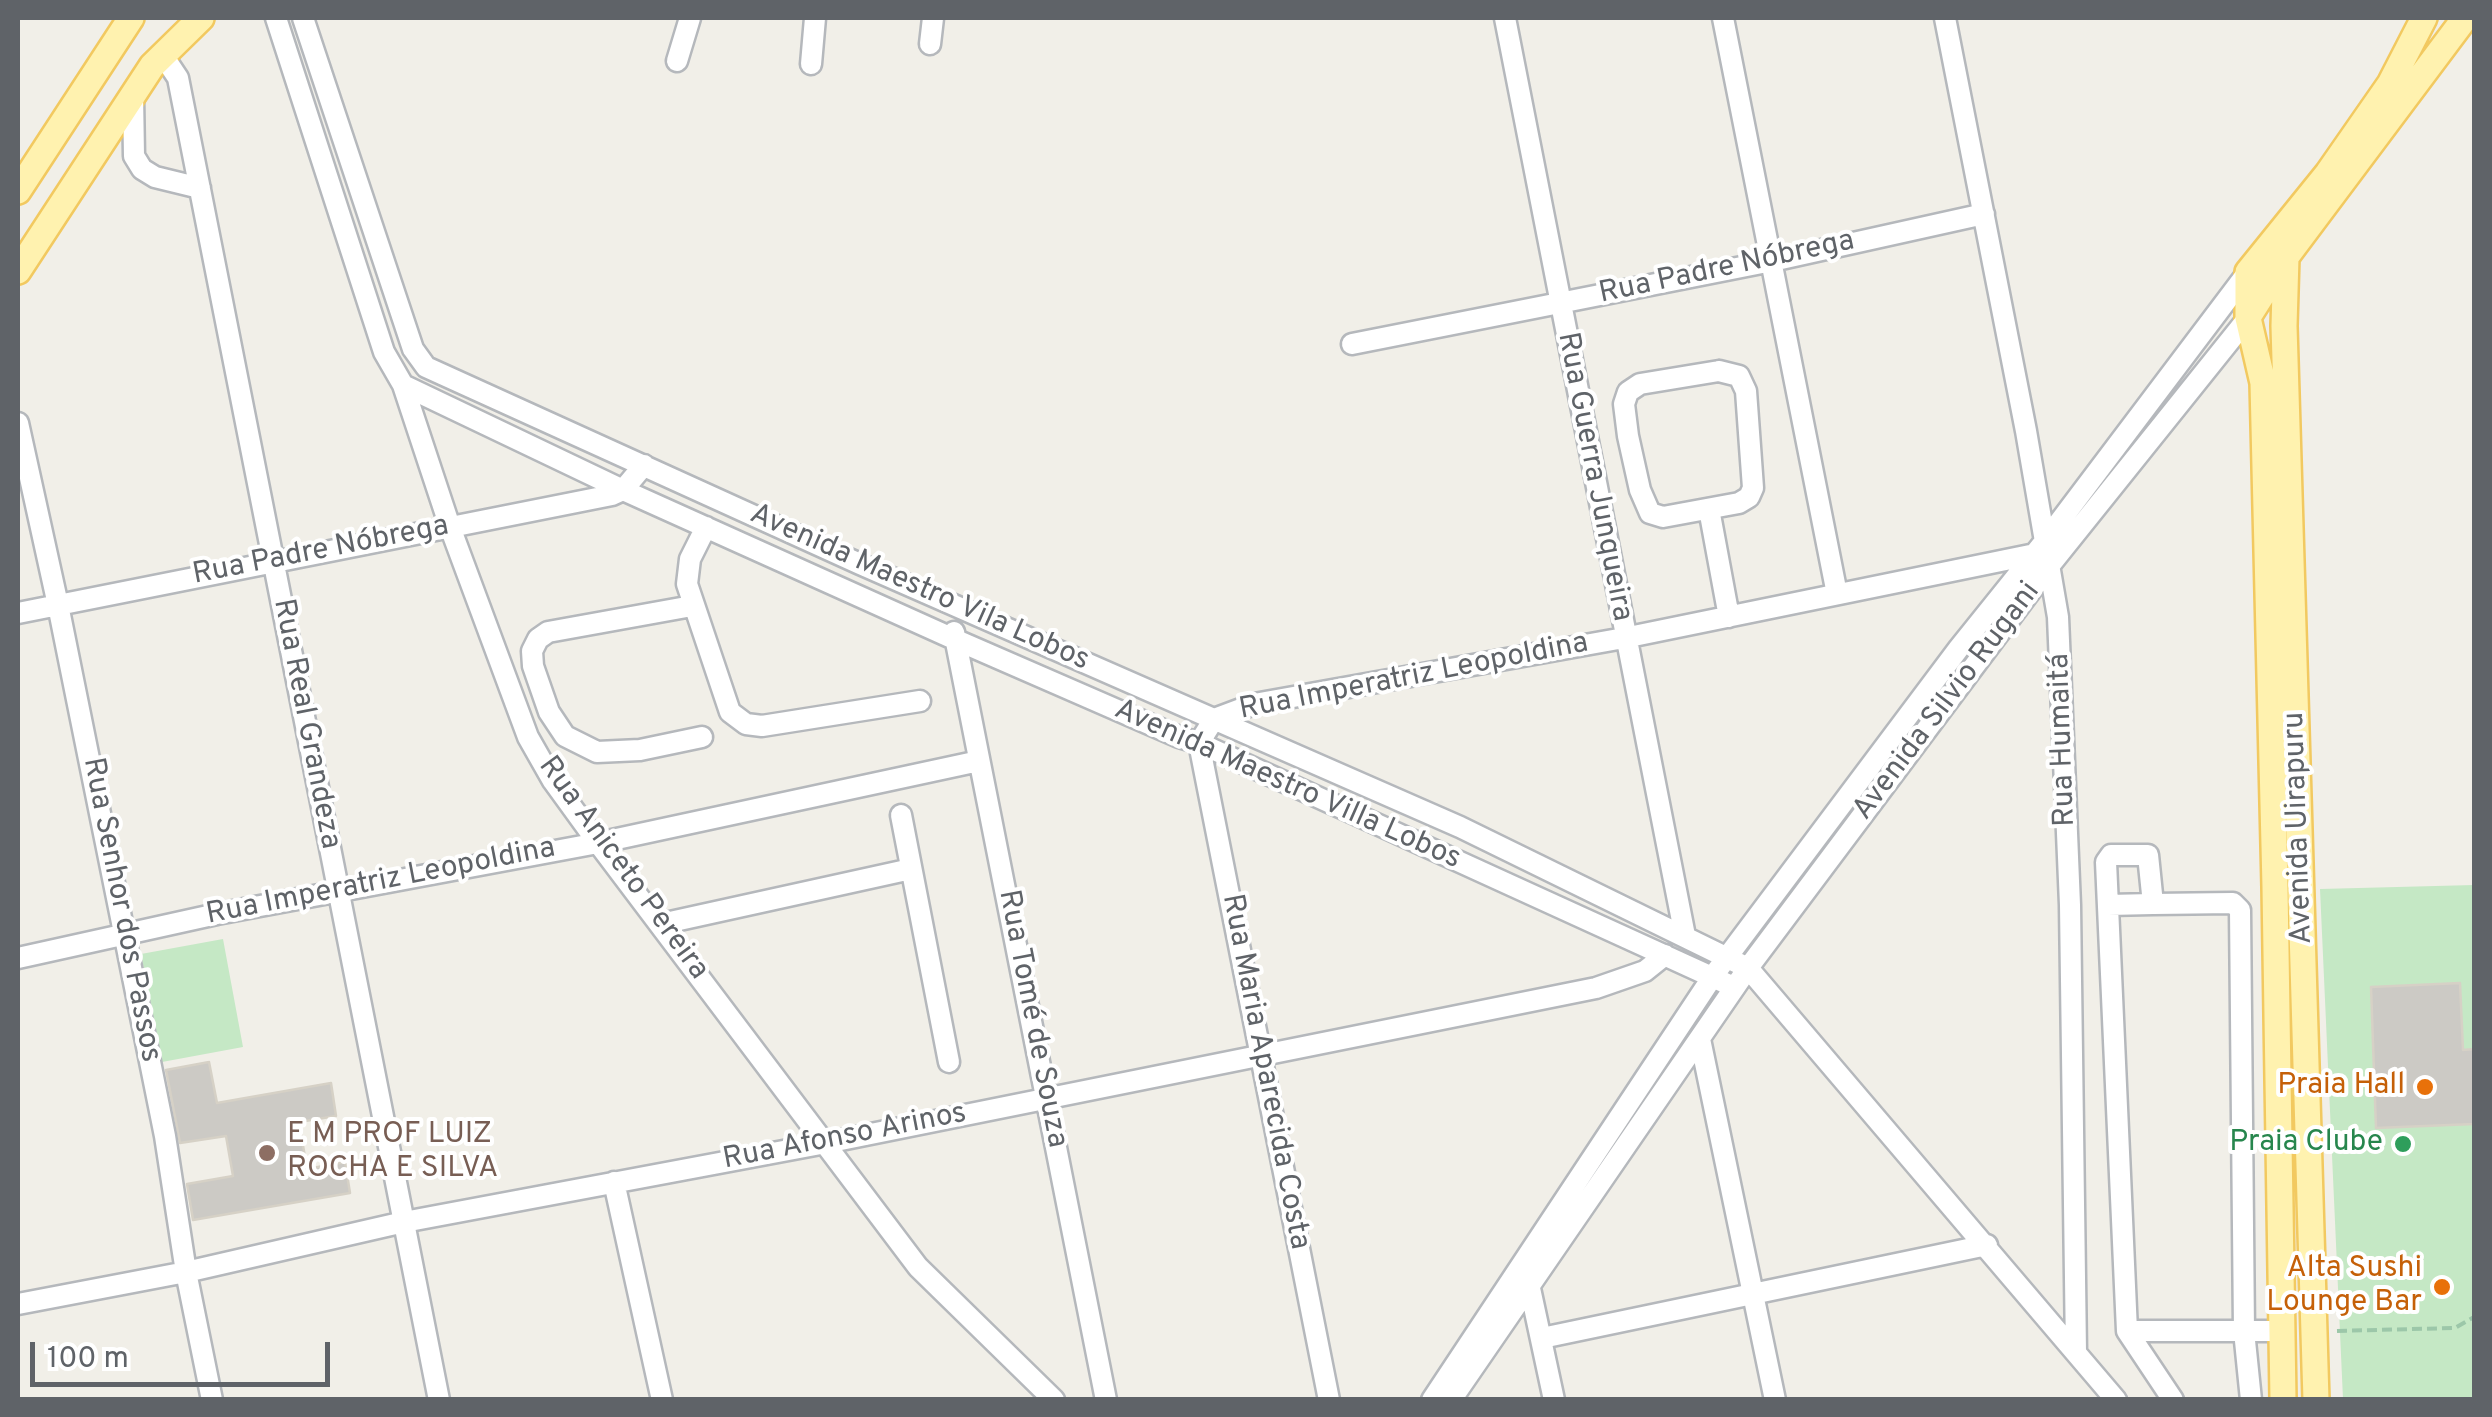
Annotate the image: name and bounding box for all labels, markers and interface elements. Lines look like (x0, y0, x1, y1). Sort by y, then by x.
street label: Rua Padre Nóbrega (1596, 224, 1858, 314)
street label: Rua Guerra Junqueira (1547, 329, 1639, 625)
street label: Avenida Maestro Vila Lobos (744, 498, 1094, 680)
street label: Rua Padre Nóbrega (190, 510, 452, 594)
street label: Avenida Silvio Rugani (1847, 576, 2049, 828)
street label: Rua Real Grandeza (263, 596, 347, 852)
street label: Rua Imperatriz Leopoldina (1236, 626, 1592, 730)
street label: Rua Humaitá (2043, 653, 2085, 827)
street label: Avenida Maestro Villa Lobos (1108, 693, 1466, 879)
street label: Avenida Uirapuru (2278, 711, 2322, 945)
street label: Rua Aniceto Pereira (529, 750, 715, 988)
street label: Rua Senhor dos Passos (73, 755, 167, 1065)
street label: Rua Imperatriz Leopoldina (203, 831, 559, 935)
street label: Rua Tomé de Souza (988, 887, 1074, 1151)
street label: Rua Maria Aparecida Costa (1212, 891, 1316, 1253)
place label: Praia Hall (2277, 1069, 2405, 1105)
marker: Praia Hall (2414, 1076, 2436, 1098)
street label: Rua Afonso Arinos (720, 1097, 970, 1179)
place label: E M PROF LUIZ ROCHA E SILVA (287, 1118, 498, 1188)
place label: Praia Clube (2229, 1126, 2383, 1162)
marker: Praia Clube (2392, 1133, 2414, 1155)
marker: E M PROF LUIZ ROCHA E SILVA (256, 1142, 278, 1164)
place label: Alta Sushi Lounge Bar (2266, 1252, 2422, 1322)
marker: Alta Sushi Lounge Bar (2431, 1276, 2453, 1298)
scale bar (35, 1322, 335, 1384)
text: 100 m (47, 1341, 129, 1378)

